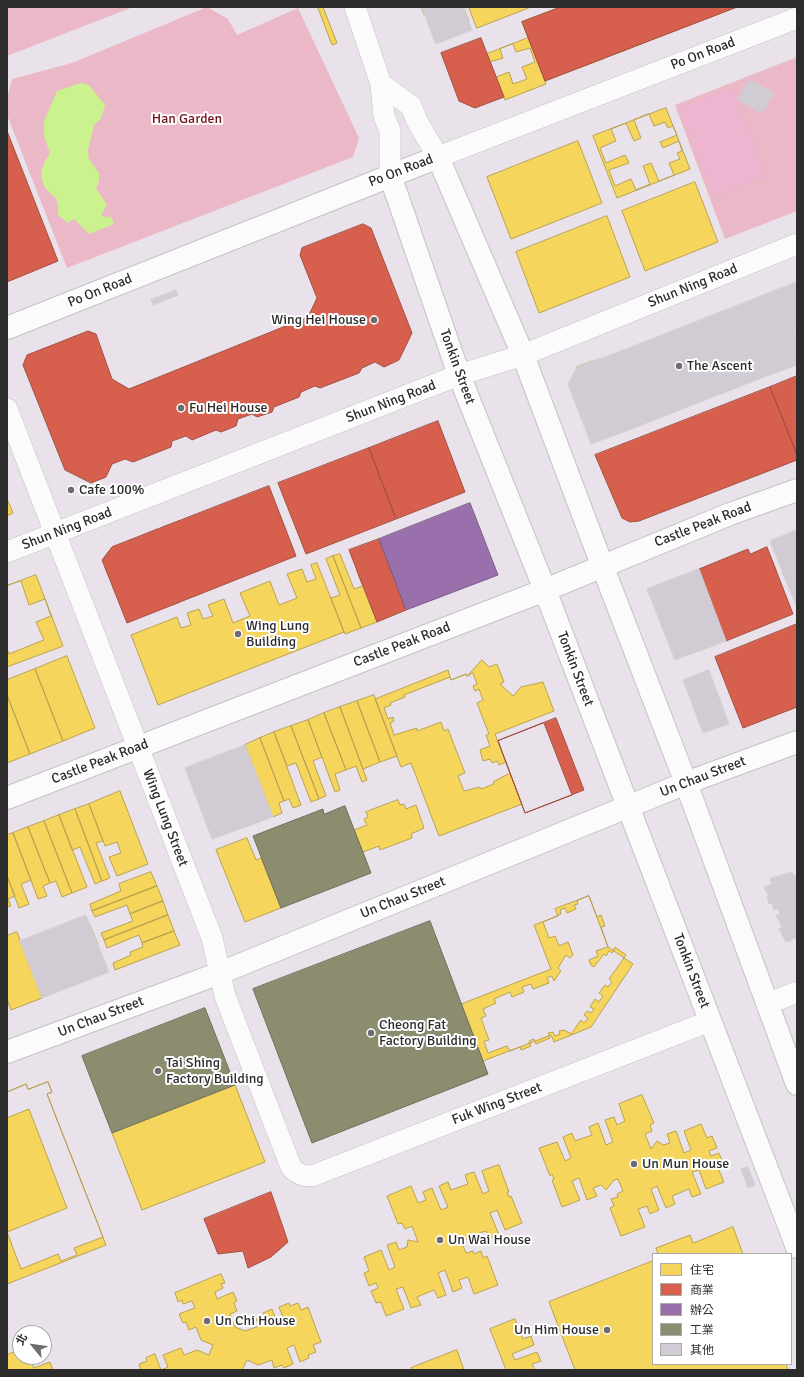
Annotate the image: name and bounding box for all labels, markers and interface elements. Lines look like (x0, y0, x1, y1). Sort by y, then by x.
street label: Po On Road (668, 34, 738, 74)
park label: Han Garden (152, 111, 222, 127)
street label: Po On Road (366, 151, 436, 191)
street label: Shun Ning Road (646, 260, 740, 312)
street label: Po On Road (65, 271, 135, 311)
place label: Wing Hei House (271, 312, 366, 328)
marker: Wing Hei House (369, 315, 379, 325)
street label: Tonkin Street (436, 327, 478, 407)
place label: The Ascent (687, 358, 752, 374)
marker: The Ascent (674, 361, 684, 371)
street label: Shun Ning Road (344, 377, 438, 427)
place label: Fu Hei House (189, 400, 268, 416)
marker: Fu Hei House (176, 403, 186, 413)
place label: Cafe 100% (79, 482, 144, 498)
marker: Cafe 100% (66, 485, 76, 495)
street label: Castle Peak Road (652, 499, 754, 551)
street label: Shun Ning Road (20, 504, 114, 554)
place label: Wing Lung Building (246, 618, 309, 650)
street label: Castle Peak Road (351, 619, 453, 671)
marker: Wing Lung Building (233, 629, 243, 639)
street label: Tonkin Street (553, 629, 597, 709)
street label: Castle Peak Road (49, 736, 151, 788)
street label: Un Chau Street (658, 753, 748, 801)
street label: Wing Lung Street (139, 767, 191, 869)
street label: Un Chau Street (358, 873, 448, 923)
street label: Tonkin Street (669, 931, 713, 1011)
street label: Un Chau Street (56, 993, 146, 1041)
place label: Cheong Fat Factory Building (379, 1017, 477, 1050)
marker: Cheong Fat Factory Building (366, 1028, 376, 1038)
place label: Tai Shing Factory Building (166, 1055, 264, 1088)
marker: Tai Shing Factory Building (153, 1066, 163, 1076)
street label: Fuk Wing Street (450, 1079, 544, 1129)
place label: Un Mun House (642, 1156, 729, 1172)
marker: Un Mun House (629, 1159, 639, 1169)
place label: Un Wai House (448, 1232, 531, 1248)
marker: Un Wai House (435, 1235, 445, 1245)
legend (652, 1253, 792, 1365)
text: 住宅 (690, 1263, 714, 1278)
text: 商業 (690, 1283, 714, 1298)
text: 辦公 (690, 1303, 714, 1318)
place label: Un Chi House (215, 1313, 296, 1329)
marker: Un Chi House (202, 1316, 212, 1326)
place label: Un Him House (514, 1322, 599, 1338)
text: 工業 (690, 1323, 714, 1338)
north arrow (12, 1325, 52, 1365)
marker: Un Him House (602, 1325, 612, 1335)
text: 北 (14, 1331, 30, 1347)
text: 其他 (690, 1343, 714, 1358)

